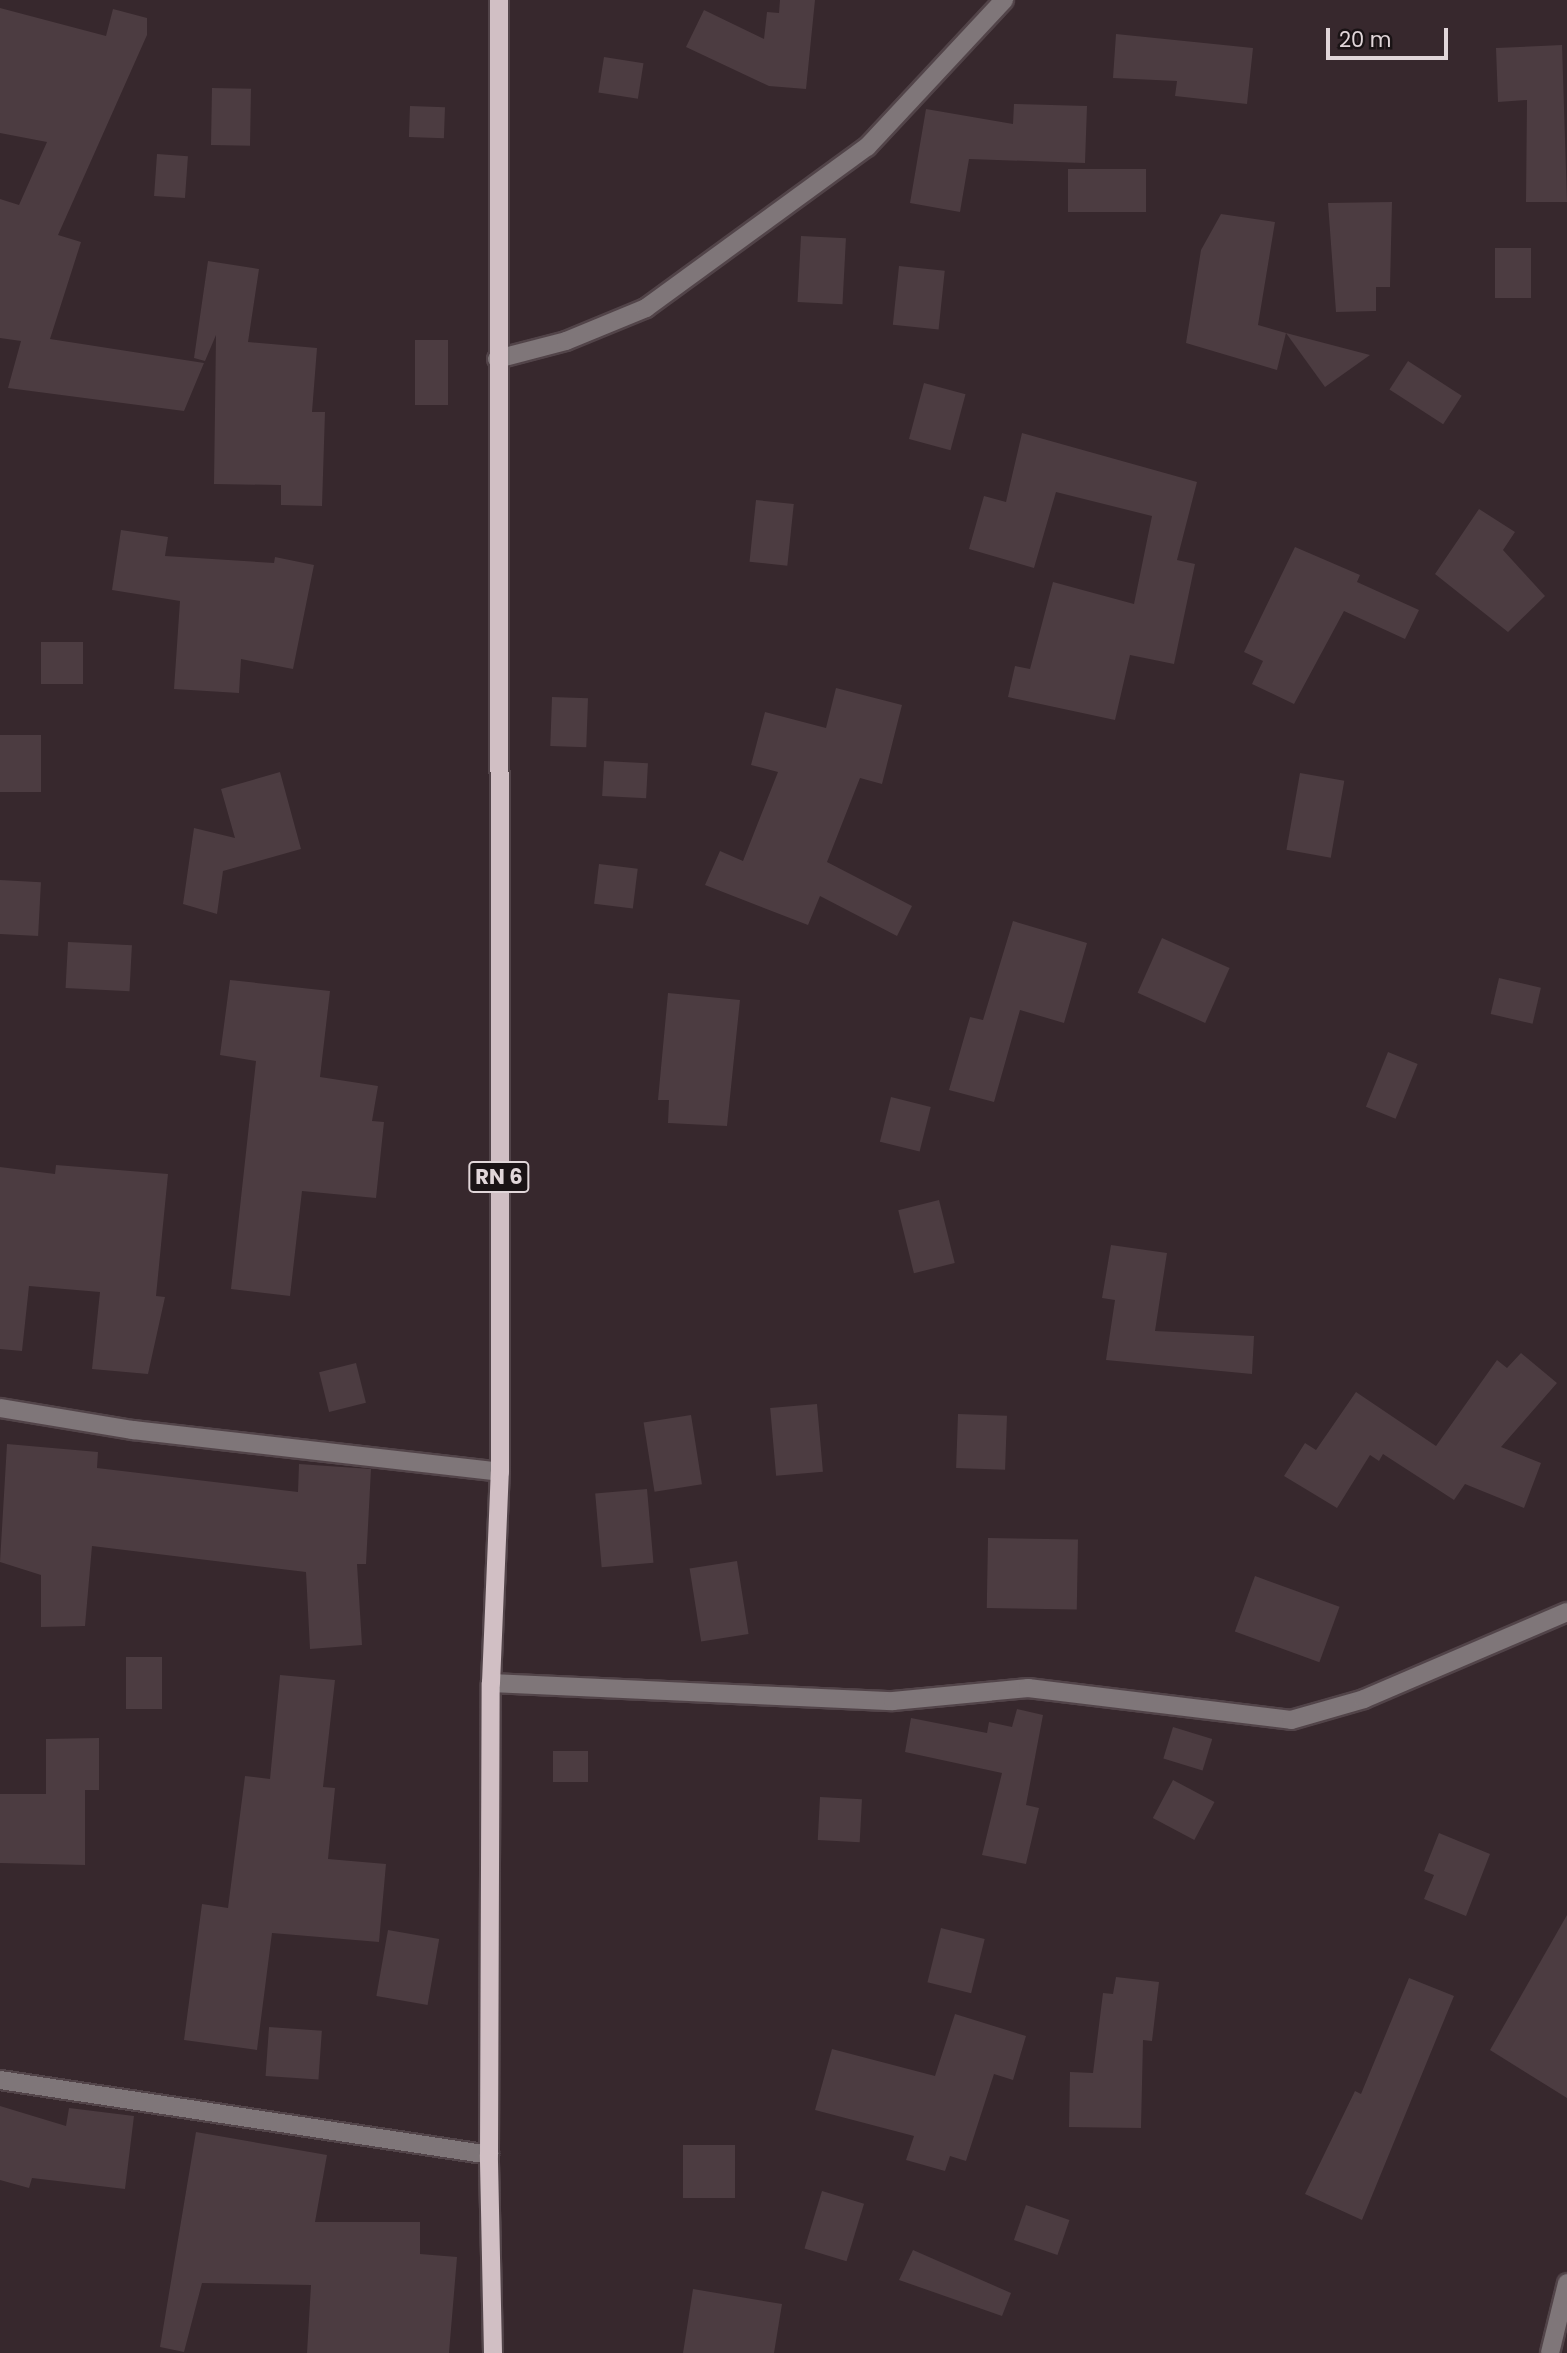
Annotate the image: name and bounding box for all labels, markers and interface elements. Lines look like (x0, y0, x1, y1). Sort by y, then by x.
scale bar (1329, 14, 1452, 58)
text: 20 m (1339, 25, 1392, 54)
road number: RN 6 (468, 1160, 530, 1194)

